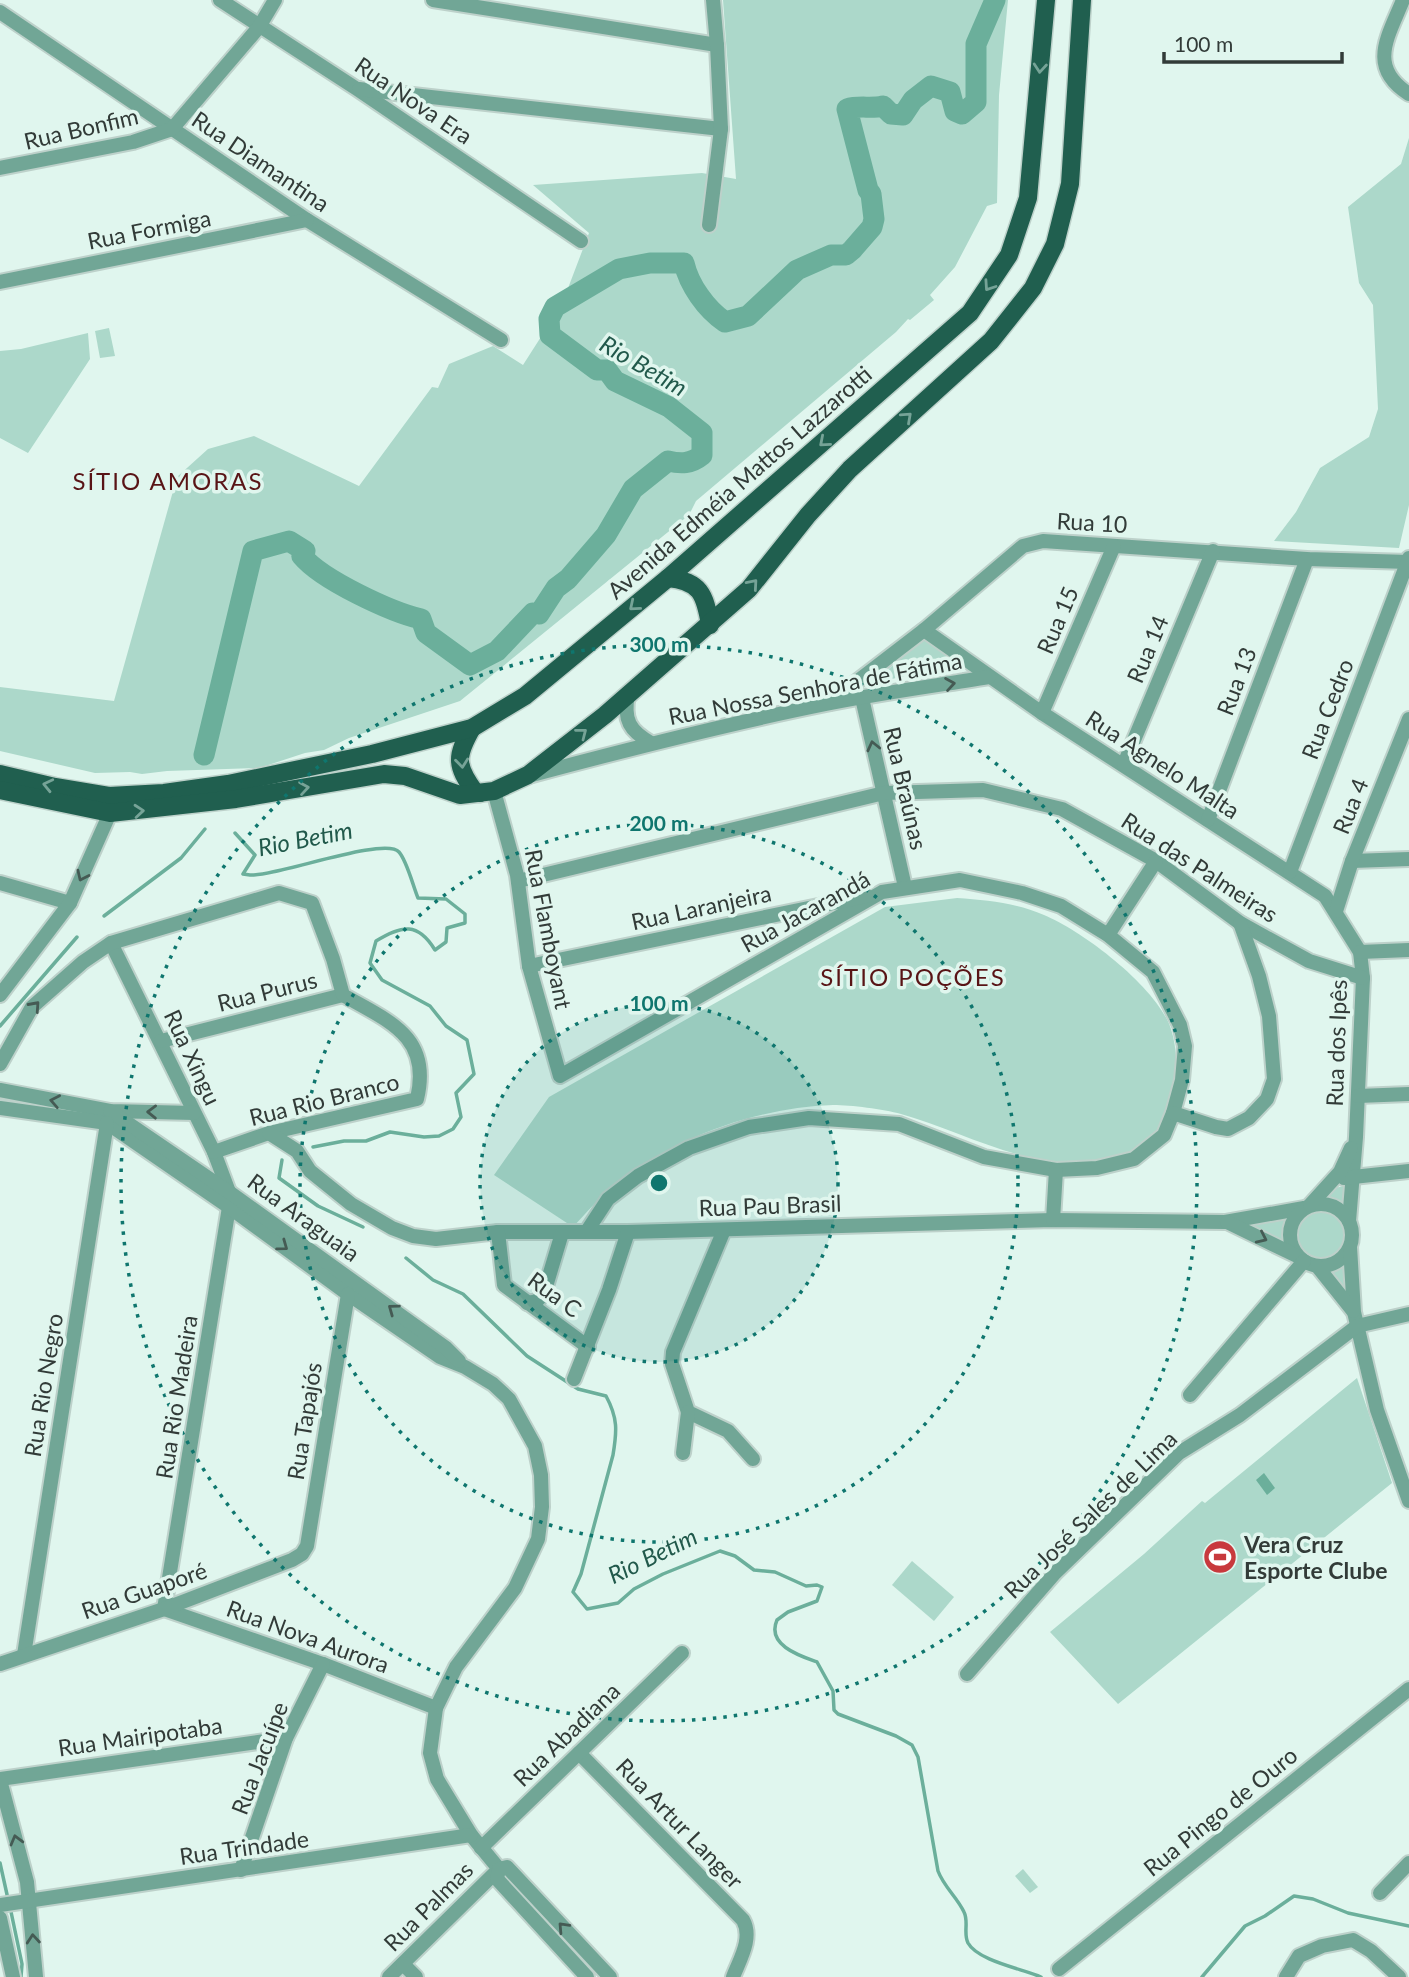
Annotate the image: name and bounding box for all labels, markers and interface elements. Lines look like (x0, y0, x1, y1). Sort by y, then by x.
scale bar (1164, 21, 1342, 65)
text: 100 m (1174, 31, 1233, 56)
street label: Rua Nova Era (350, 51, 478, 149)
one-way arrow (1033, 63, 1048, 74)
street label: Rua Bonfim (21, 101, 141, 155)
street label: Rua Diamantina (187, 105, 335, 217)
street label: Rua Formiga (85, 203, 213, 255)
one-way arrow (985, 278, 997, 291)
water label: Rio Betim (595, 329, 693, 401)
street label: Avenida Edméia Mattos Lazzarotti (601, 360, 877, 604)
one-way arrow (899, 413, 912, 425)
one-way arrow (820, 434, 833, 446)
district label: SÍTIO AMORAS (72, 466, 264, 495)
street label: Rua 10 (1056, 506, 1128, 538)
one-way arrow (745, 579, 757, 592)
street label: Rua 15 (1030, 582, 1084, 658)
one-way arrow (629, 598, 642, 610)
street label: Rua 14 (1120, 611, 1174, 687)
text: 300 m (629, 631, 689, 656)
street label: Rua 13 (1210, 643, 1262, 719)
street label: Rua Nossa Senhora de Fátima (666, 646, 964, 730)
street label: Rua Cedro (1295, 655, 1359, 763)
one-way arrow (944, 677, 956, 692)
street label: Rua Agnelo Malta (1081, 704, 1245, 824)
street label: Rua Braúnas (878, 724, 934, 852)
one-way arrow (574, 729, 587, 741)
one-way arrow (867, 740, 882, 752)
one-way arrow (454, 757, 469, 769)
street label: Rua 4 (1326, 774, 1374, 838)
one-way arrow (42, 779, 54, 793)
one-way arrow (298, 781, 310, 796)
one-way arrow (133, 803, 145, 818)
street label: Rua das Palmeiras (1117, 806, 1283, 928)
text: 200 m (629, 810, 689, 835)
water label: Rio Betim (255, 815, 355, 861)
street label: Rua Flamboyant (520, 847, 578, 1012)
street label: Rua Jacarandá (736, 864, 874, 958)
one-way arrow (77, 869, 91, 881)
street label: Rua Laranjeira (628, 878, 774, 936)
district label: SÍTIO POÇÕES (820, 962, 1006, 991)
street label: Rua Purus (214, 965, 320, 1017)
street label: Rua dos Ipês (1320, 979, 1352, 1107)
text: 100 m (629, 990, 689, 1015)
one-way arrow (27, 1001, 39, 1014)
street label: Rua Xingu (159, 1005, 227, 1109)
street label: Rua Rio Branco (246, 1067, 402, 1131)
one-way arrow (49, 1094, 61, 1109)
one-way arrow (146, 1104, 157, 1120)
street label: Rua Araguaia (243, 1167, 365, 1267)
centre of rings (647, 1171, 671, 1195)
street label: Rua Pau Brasil (698, 1189, 842, 1221)
one-way arrow (1255, 1230, 1267, 1244)
one-way arrow (275, 1238, 288, 1251)
street label: Rua C (523, 1265, 587, 1323)
one-way arrow (388, 1305, 401, 1318)
street label: Rua Rio Negro (18, 1311, 68, 1459)
street label: Rua Rio Madeira (149, 1313, 203, 1481)
street label: Rua Tapajós (281, 1360, 327, 1482)
street label: Rua José Sales de Lima (998, 1424, 1182, 1604)
water label: Rio Betim (603, 1521, 701, 1589)
place label: Vera Cruz Esporte Clube (1243, 1530, 1388, 1584)
sports icon: Vera Cruz Esporte Clube (1201, 1538, 1239, 1576)
street label: Rua Guaporé (78, 1555, 210, 1625)
street label: Rua Nova Aurora (223, 1594, 393, 1678)
street label: Rua Abadiana (507, 1676, 625, 1792)
street label: Rua Jacuípe (225, 1698, 293, 1818)
street label: Rua Mairipotaba (56, 1711, 224, 1761)
street label: Rua Pingo de Ouro (1137, 1740, 1303, 1882)
street label: Rua Artur Langer (611, 1752, 750, 1894)
street label: Rua Trindade (177, 1824, 311, 1870)
one-way arrow (10, 1835, 24, 1847)
street label: Rua Palmas (378, 1856, 478, 1956)
one-way arrow (558, 1922, 571, 1935)
one-way arrow (26, 1933, 41, 1944)

